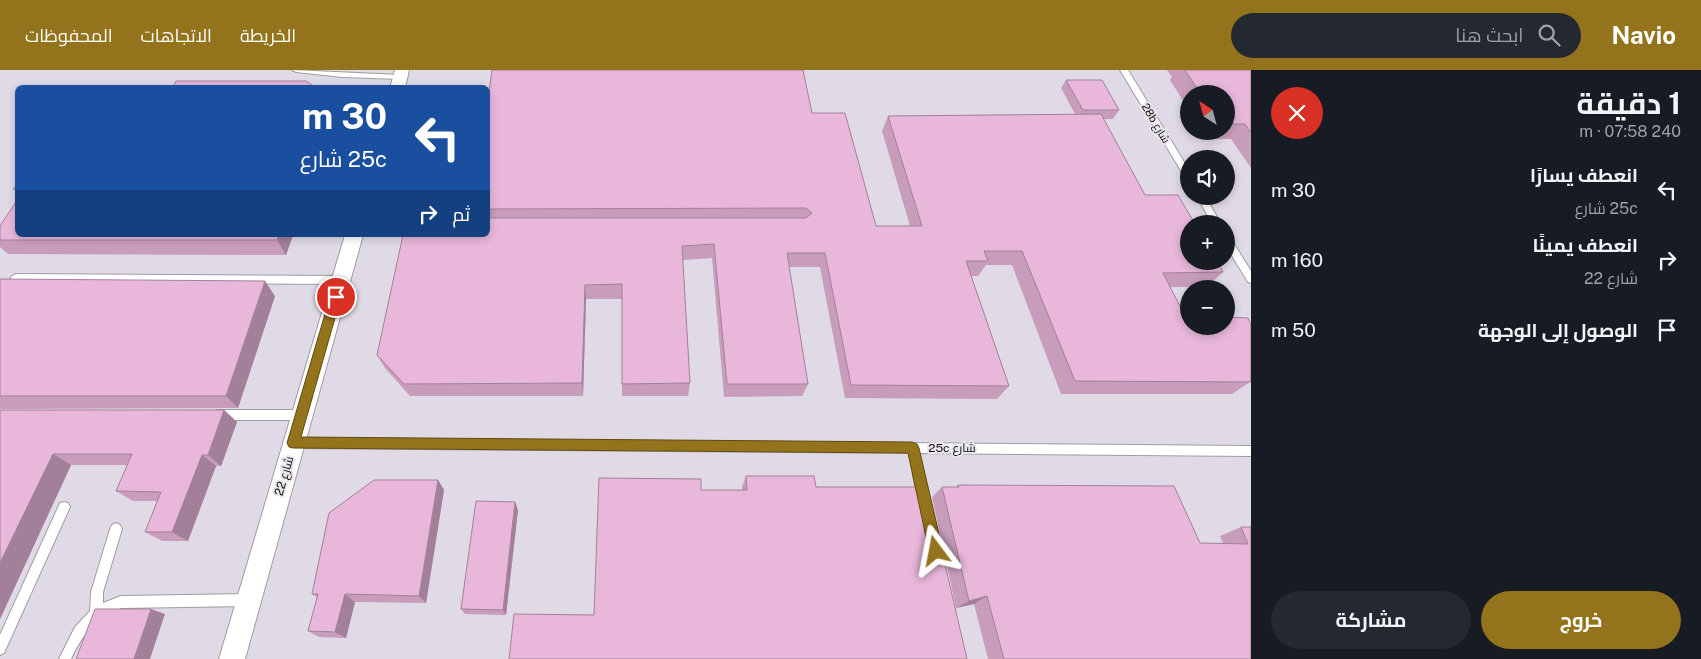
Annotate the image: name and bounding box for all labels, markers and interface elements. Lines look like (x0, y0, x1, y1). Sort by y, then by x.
search box (1231, 13, 1581, 58)
icon: search (1535, 21, 1563, 49)
text: Navio (1611, 21, 1676, 49)
text: ابحث هنا (1455, 24, 1523, 46)
text: المحفوظات (25, 25, 113, 46)
text: الاتجاهات (141, 25, 212, 46)
text: الخريطة (240, 25, 296, 46)
north arrow (1180, 85, 1235, 140)
map controls (1180, 85, 1235, 335)
text: 1 دقيقة (1577, 85, 1681, 121)
button: close (1271, 87, 1323, 139)
text: 30 m (302, 96, 387, 137)
street label: 28b شارع (1138, 101, 1173, 146)
icon: left (405, 105, 470, 170)
text: 240 m · 07:58 (1579, 122, 1681, 141)
text: 25c شارع (300, 146, 387, 172)
button: sound (1180, 150, 1235, 205)
text: انعطف يسارًا (1530, 164, 1638, 186)
icon: left (1653, 176, 1681, 204)
text: 30 m (1271, 179, 1316, 201)
text: 25c شارع (1575, 199, 1638, 218)
icon: right (414, 200, 442, 228)
text: ثم (452, 203, 470, 225)
button: + (1180, 215, 1235, 270)
text: انعطف يمينًا (1532, 234, 1638, 256)
icon: right (1653, 246, 1681, 274)
text: 160 m (1271, 249, 1323, 271)
text: شارع 22 (1584, 269, 1638, 288)
pin (315, 276, 357, 318)
button: − (1180, 280, 1235, 335)
icon: arrive (322, 283, 350, 311)
icon: arrive (1653, 316, 1681, 344)
text: 50 m (1271, 319, 1316, 341)
text: الوصول إلى الوجهة (1478, 319, 1638, 341)
street label: 25c شارع (928, 441, 976, 456)
street label: شارع 22 (272, 455, 297, 498)
position arrow (909, 524, 961, 576)
button: مشاركة (1271, 591, 1471, 649)
button: خروج (1481, 591, 1681, 649)

